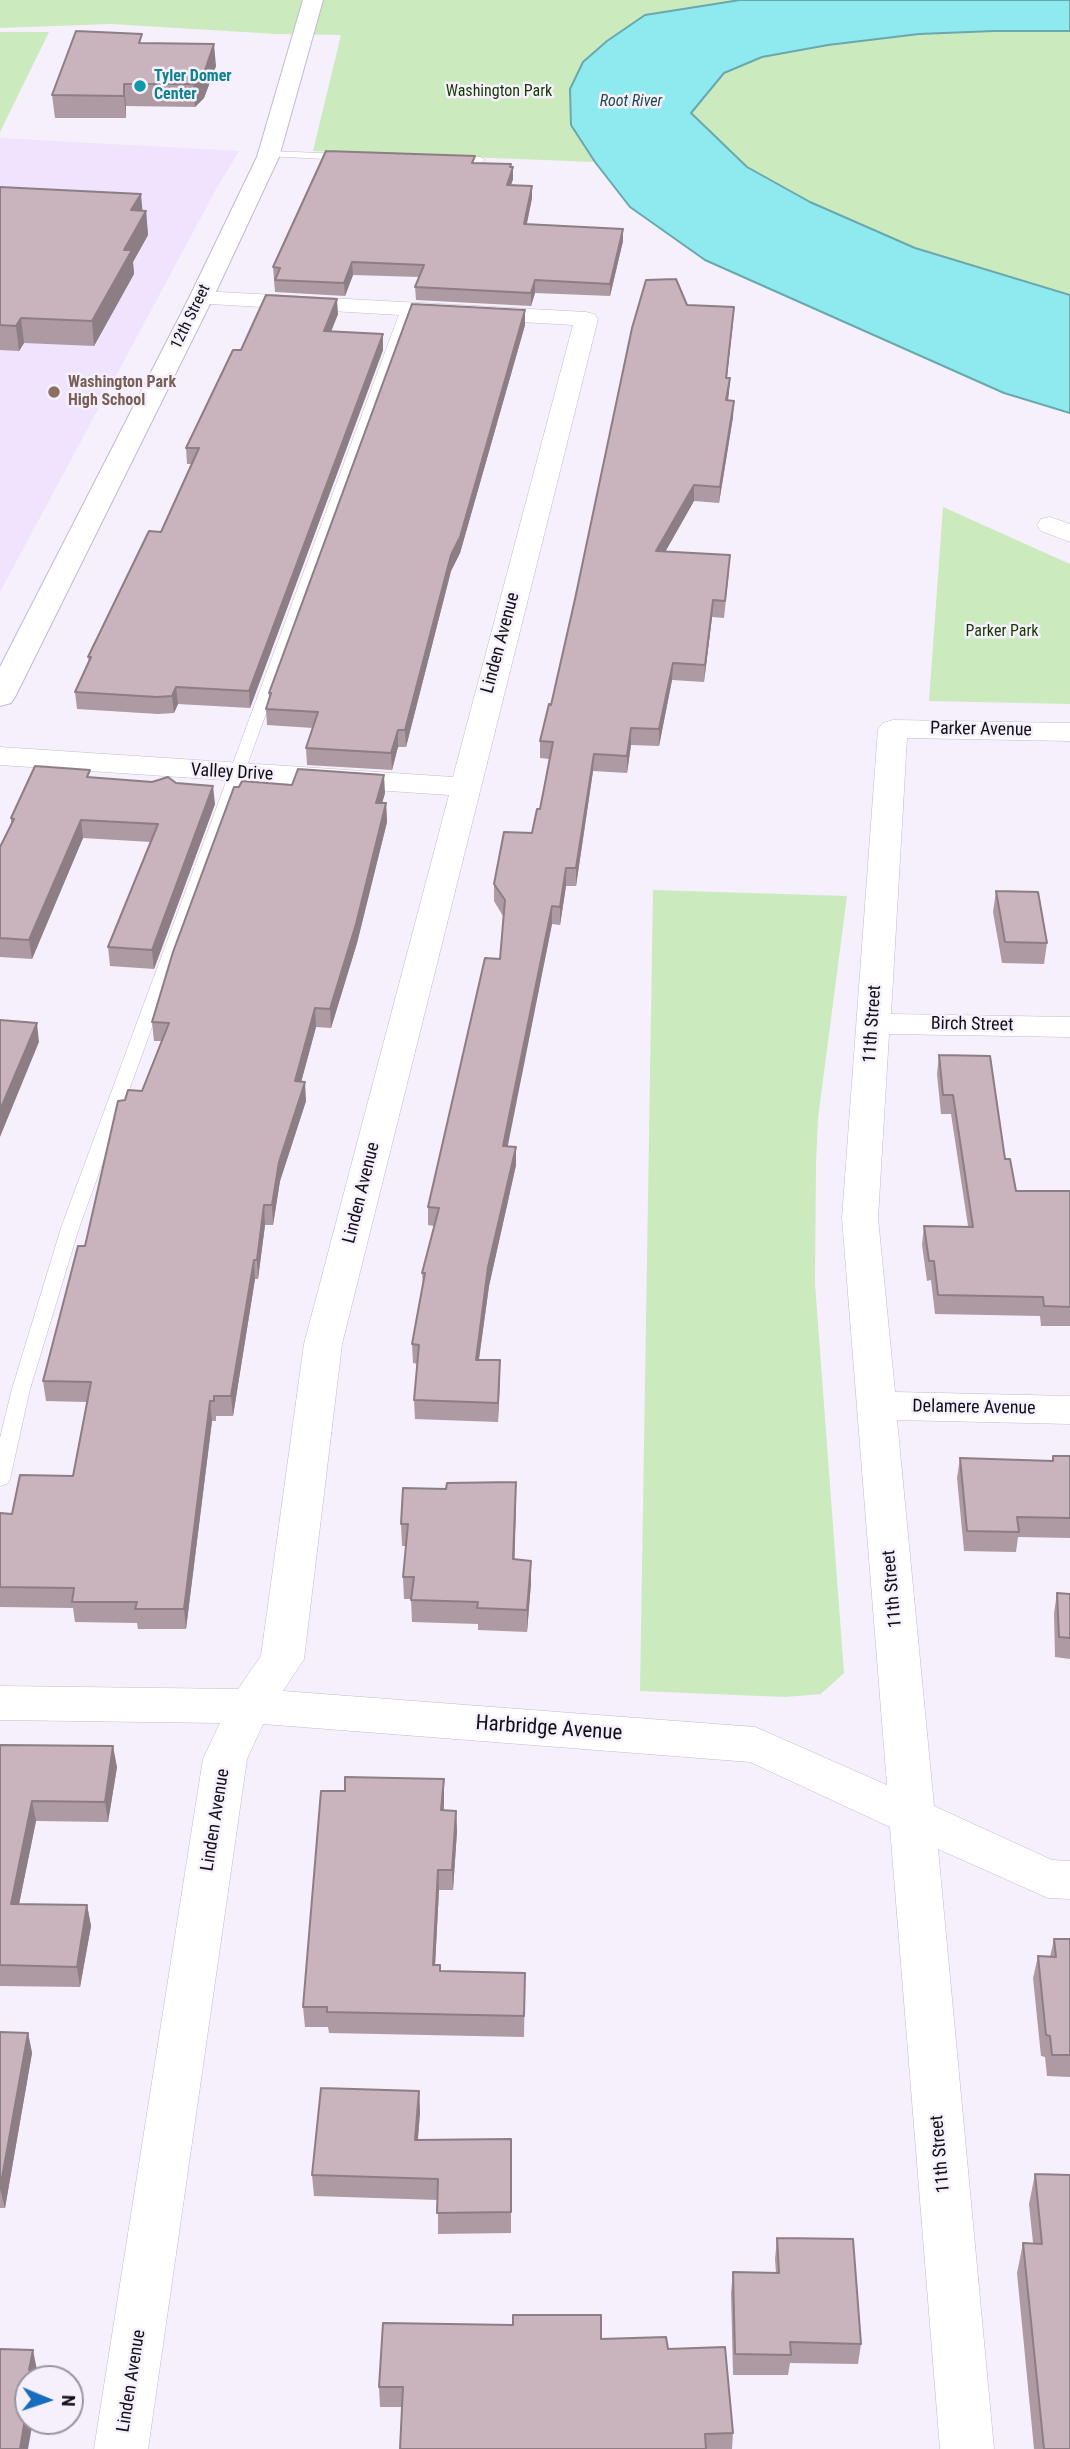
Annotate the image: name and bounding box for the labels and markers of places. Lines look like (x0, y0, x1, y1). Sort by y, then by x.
place label: Tyler Domer Center (154, 67, 232, 105)
marker: Tyler Domer Center (132, 78, 148, 94)
place label: Washington Park High School (68, 373, 176, 411)
marker: Washington Park High School (46, 384, 62, 400)

